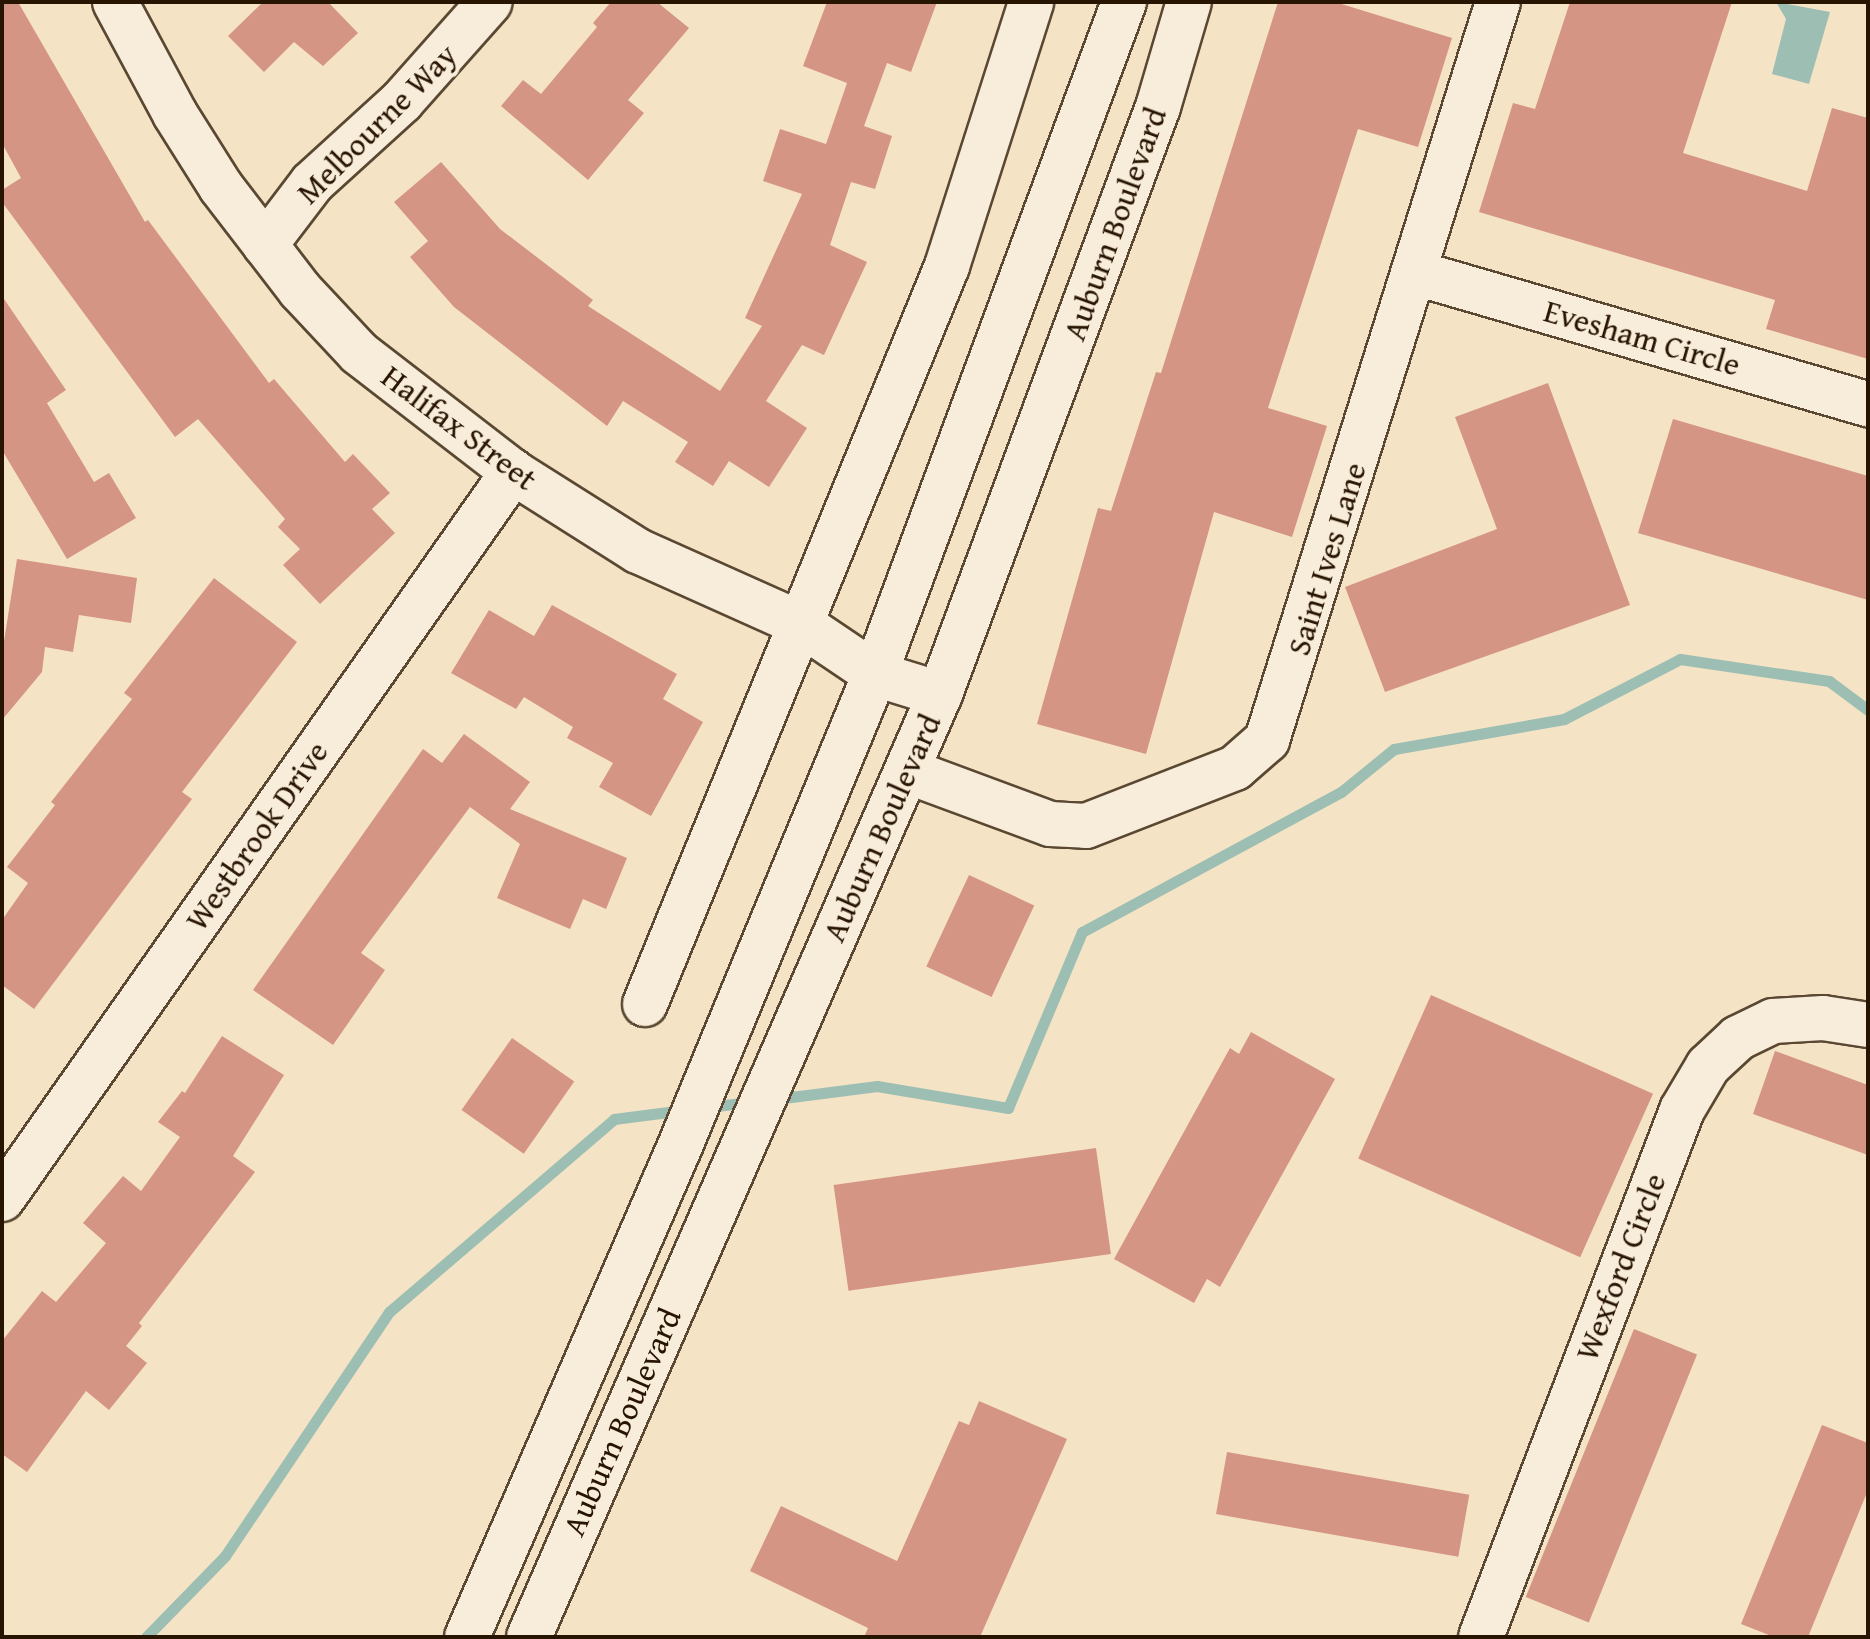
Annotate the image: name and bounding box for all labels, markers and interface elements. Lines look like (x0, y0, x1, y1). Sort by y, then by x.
street label: Melbourne Way (289, 36, 465, 212)
street label: Auburn Boulevard (1055, 102, 1175, 346)
street label: Evesham Circle (1540, 292, 1744, 384)
street label: Halifax Street (374, 357, 544, 499)
street label: Saint Ives Lane (1279, 458, 1375, 660)
street label: Auburn Boulevard (815, 708, 949, 948)
street label: Westbrook Drive (178, 734, 336, 938)
street label: Wexford Circle (1568, 1168, 1674, 1366)
street label: Auburn Boulevard (555, 1302, 689, 1542)

